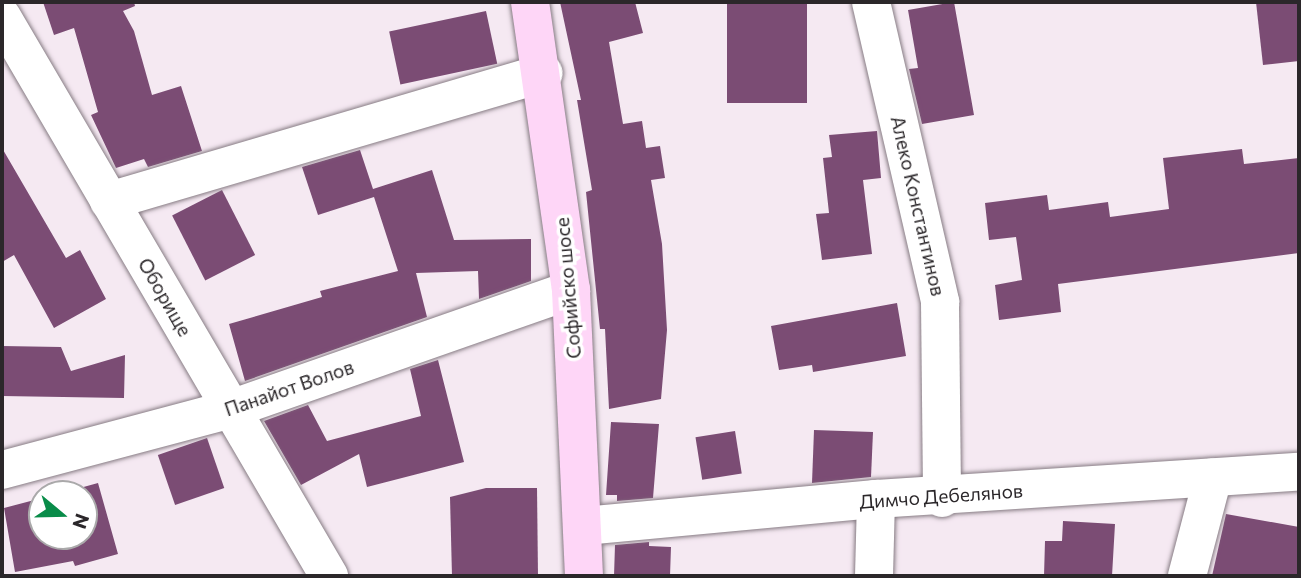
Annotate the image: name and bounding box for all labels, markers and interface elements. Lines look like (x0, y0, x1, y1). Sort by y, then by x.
street label: Алеко Константинов (886, 114, 950, 298)
street label: Софийско шосе (550, 216, 586, 360)
street label: Оборище (134, 254, 196, 340)
street label: Панайот Волов (221, 355, 357, 421)
street label: Димчо Дебелянов (858, 479, 1024, 513)
north arrow (28, 480, 98, 550)
text: N (68, 511, 95, 532)

